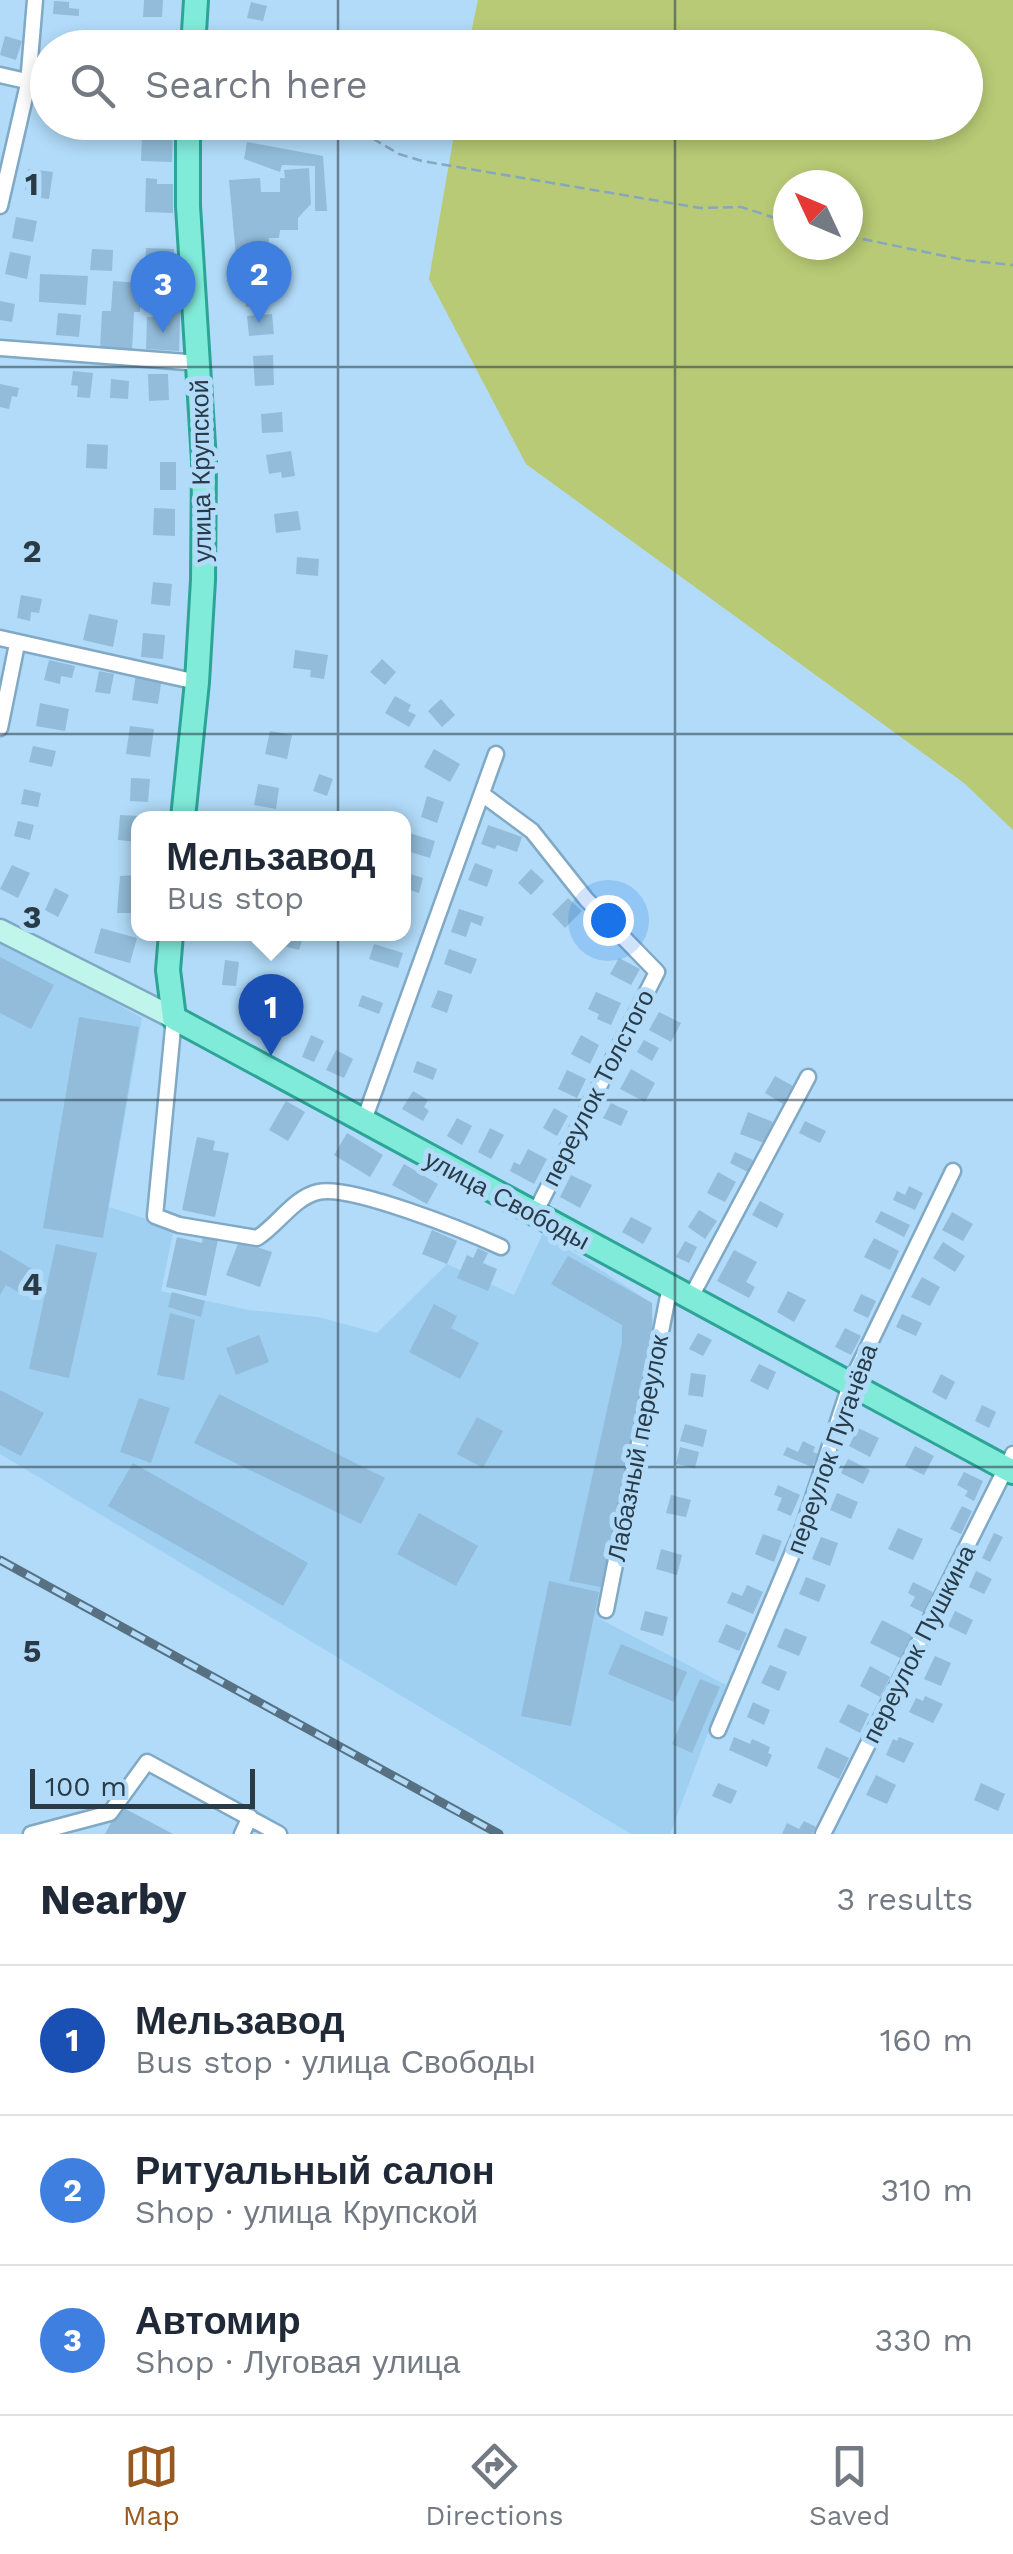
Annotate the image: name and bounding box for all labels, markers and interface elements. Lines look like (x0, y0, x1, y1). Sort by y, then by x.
search box (30, 30, 983, 140)
icon: search (65, 58, 120, 113)
text: Search here (145, 63, 368, 107)
text: 1 (25, 165, 39, 203)
north arrow (773, 170, 863, 260)
pin: 2 (226, 240, 292, 323)
pin: 3 (130, 250, 196, 333)
street label: улица Крупской (185, 379, 217, 563)
text: 2 (22, 532, 42, 570)
popup (131, 811, 411, 941)
text: Мельзавод (166, 835, 376, 879)
text: Bus stop (166, 879, 304, 917)
your location (583, 895, 634, 946)
text: 3 (23, 898, 41, 936)
pin: 1 (238, 974, 304, 1056)
street label: переулок Толстого (536, 985, 660, 1191)
street label: улица Свободы (420, 1144, 594, 1256)
text: 4 (22, 1265, 42, 1303)
street label: Лабазный переулок (602, 1331, 674, 1564)
street label: переулок Пугачёва (781, 1340, 884, 1558)
street label: переулок Пушкина (857, 1540, 982, 1748)
text: 5 (23, 1632, 41, 1670)
scale bar (30, 1764, 255, 1808)
text: 100 m (45, 1770, 127, 1803)
text: Nearby (40, 1875, 187, 1924)
text: 3 results (836, 1880, 973, 1918)
text: Мельзавод (135, 1999, 345, 2043)
text: 1 (66, 2021, 79, 2059)
text: 160 m (880, 2021, 973, 2059)
text: Bus stop · улица Свободы (135, 2043, 536, 2081)
text: Ритуальный салон (135, 2149, 495, 2193)
text: 2 (63, 2171, 82, 2209)
text: 310 m (881, 2171, 973, 2209)
text: Shop · улица Крупской (135, 2193, 478, 2231)
text: Автомир (135, 2299, 301, 2343)
text: 3 (63, 2321, 82, 2359)
text: 330 m (874, 2321, 973, 2359)
text: Shop · Луговая улица (135, 2343, 460, 2381)
tab: Map (123, 2439, 180, 2532)
tab: Directions (425, 2439, 564, 2532)
tab: Saved (809, 2439, 890, 2532)

